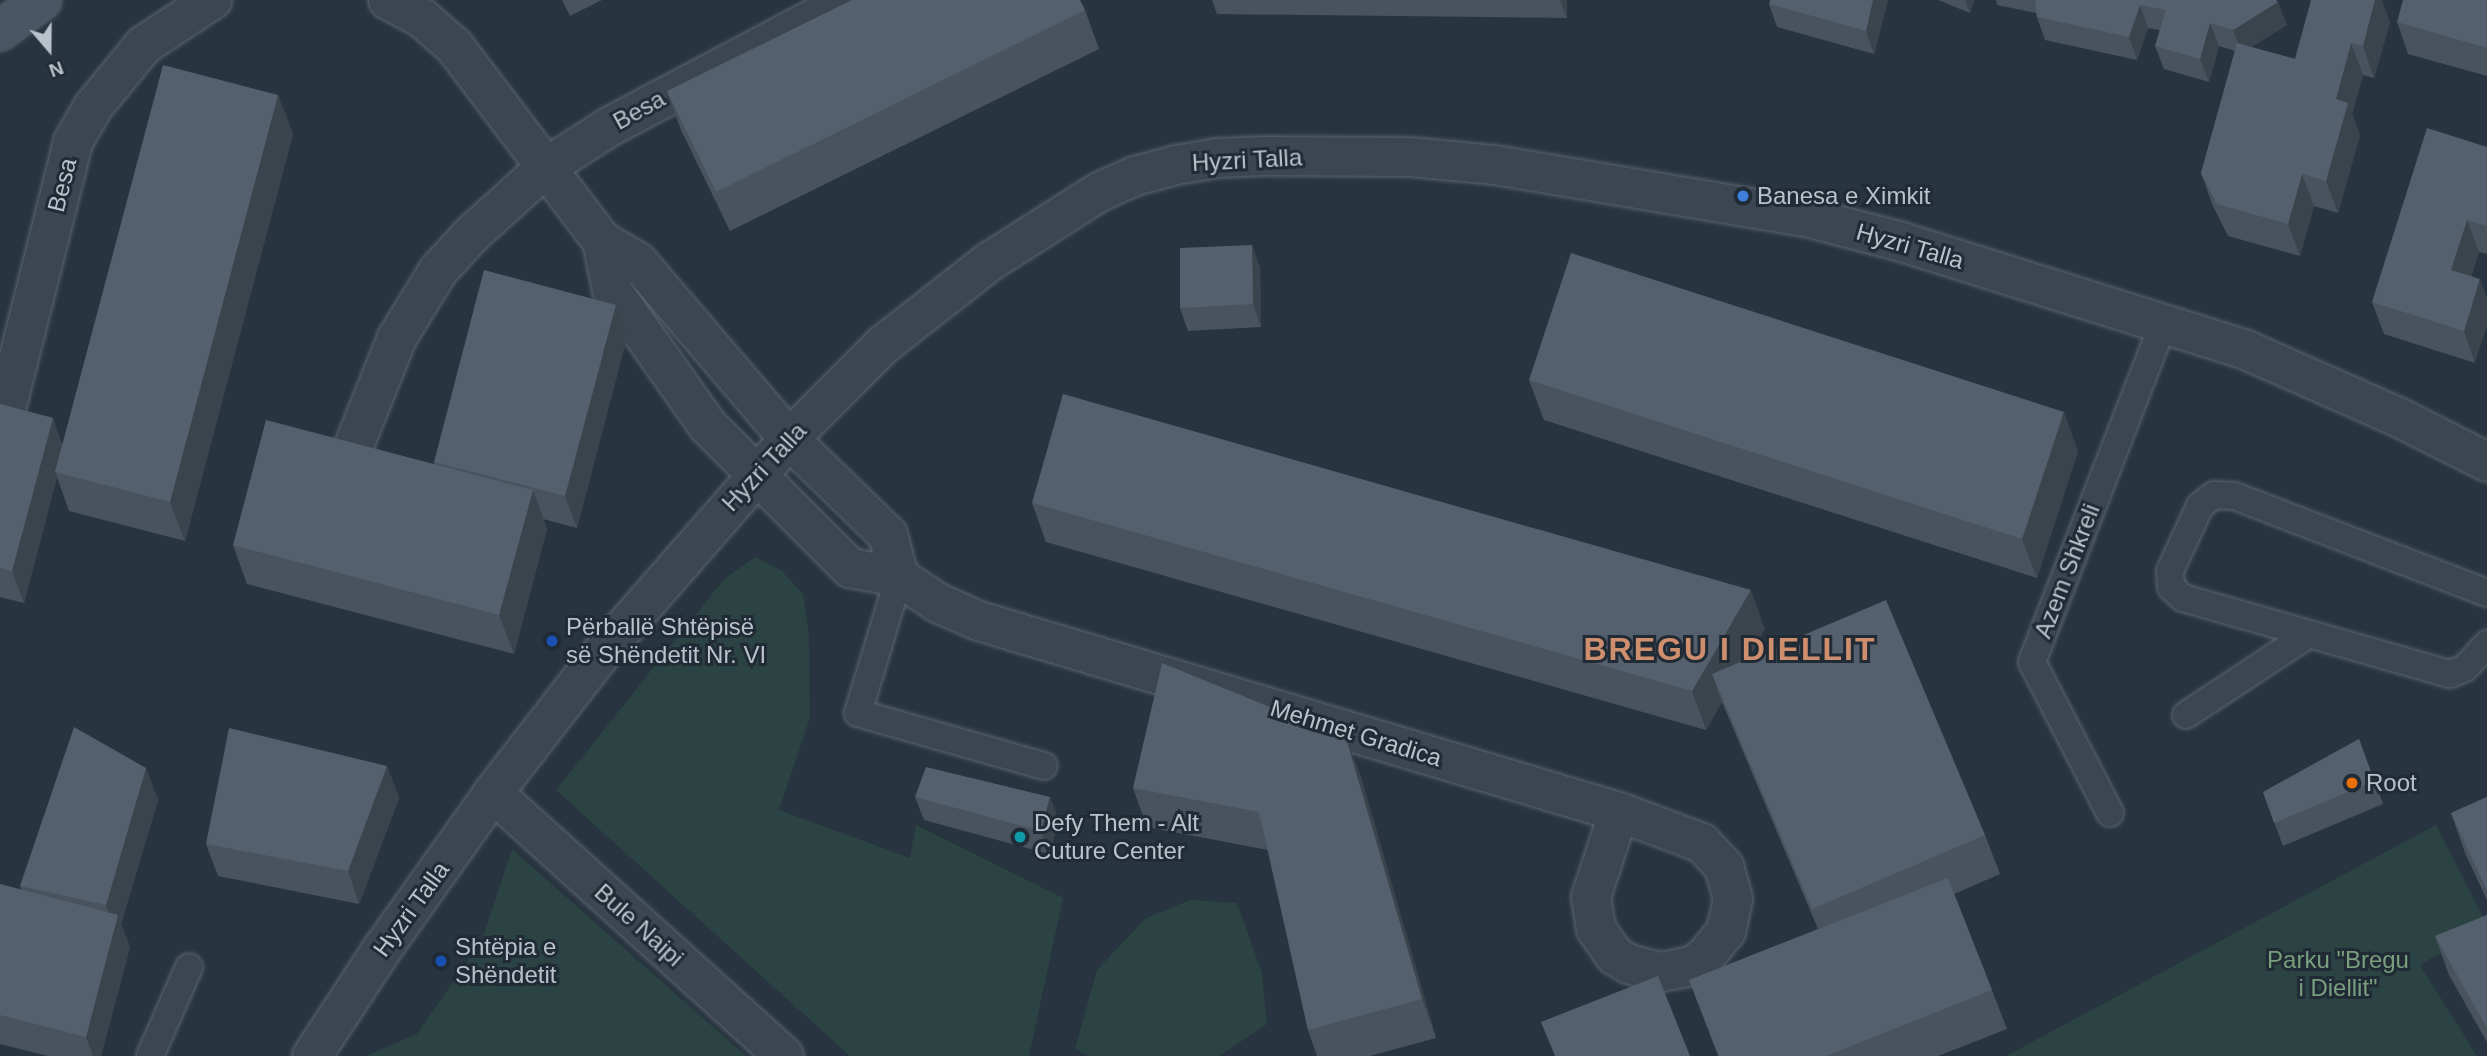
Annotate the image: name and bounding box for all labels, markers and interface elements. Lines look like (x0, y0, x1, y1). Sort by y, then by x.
north arrow (14, 14, 84, 84)
text: N (46, 57, 66, 81)
street label: Besa (608, 84, 670, 136)
street label: Hyzri Talla (1191, 143, 1303, 177)
street label: Besa (41, 155, 83, 215)
place label: Banesa e Ximkit (1757, 182, 1930, 210)
marker: Banesa e Ximkit (1735, 188, 1751, 204)
street label: Hyzri Talla (1853, 217, 1967, 275)
street label: Hyzri Talla (716, 417, 812, 517)
street label: Azem Shkreli (2028, 500, 2106, 642)
place label: Përballë Shtëpisë së Shëndetit Nr. VI (566, 613, 766, 669)
district label: BREGU I DIELLIT (1585, 630, 1875, 668)
marker: Përballë Shtëpisë së Shëndetit Nr. VI (544, 633, 560, 649)
street label: Mehmet Gradica (1267, 693, 1445, 773)
place label: Root (2366, 769, 2417, 797)
marker: Root (2344, 775, 2360, 791)
place label: Defy Them - Alt Cuture Center (1034, 809, 1201, 865)
marker: Defy Them - Alt Cuture Center (1012, 829, 1028, 845)
street label: Hyzri Talla (367, 856, 455, 962)
street label: Bule Naipi (589, 878, 689, 972)
place label: Shtëpia e Shëndetit (455, 933, 556, 989)
park label: Parku "Bregu i Diellit" (2267, 946, 2409, 1002)
marker: Shtëpia e Shëndetit (433, 953, 449, 969)

